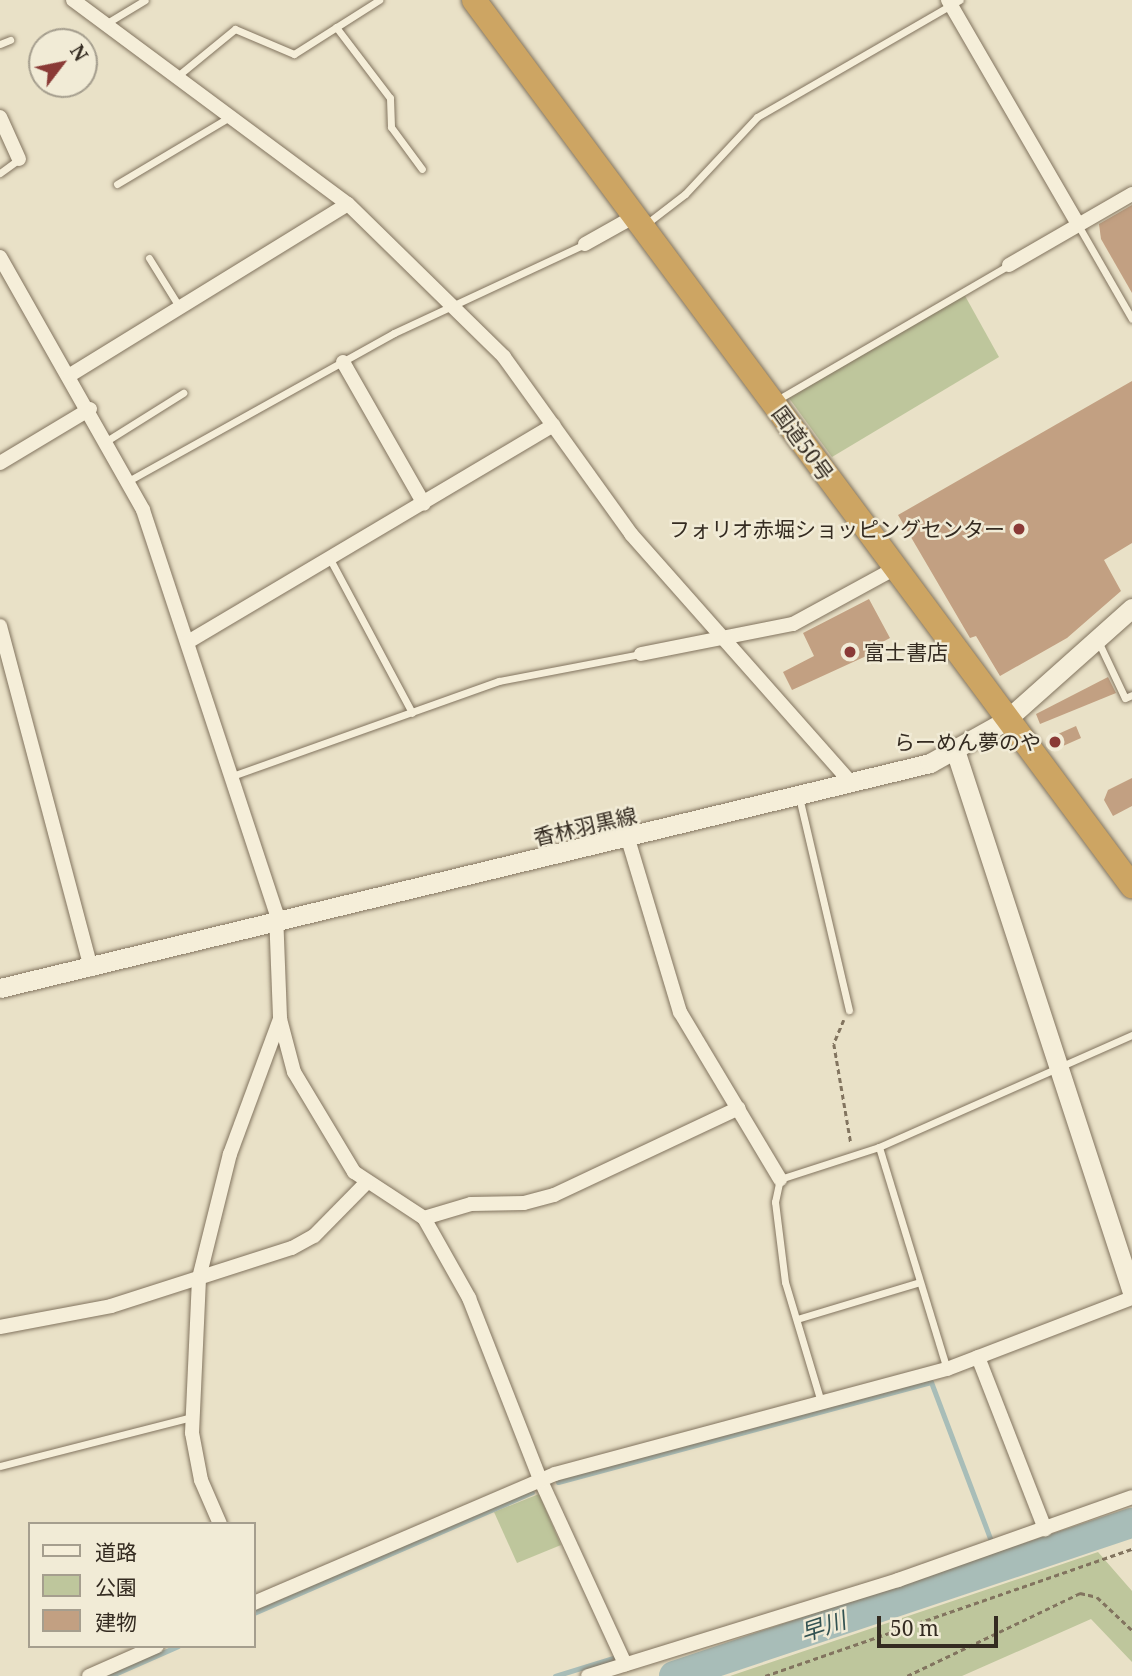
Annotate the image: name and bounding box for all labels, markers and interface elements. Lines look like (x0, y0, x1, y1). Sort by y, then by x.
north arrow (28, 28, 98, 98)
text: N (64, 40, 94, 66)
street label: 国道50号 (767, 401, 839, 485)
place label: フォリオ赤堀ショッピングセンター (669, 516, 1005, 542)
marker: フォリオ赤堀ショッピングセンター (1011, 521, 1027, 537)
place label: 富士書店 (864, 639, 948, 665)
marker: 富士書店 (842, 644, 858, 660)
place label: らーめん夢のや (894, 729, 1041, 755)
marker: らーめん夢のや (1047, 734, 1063, 750)
street label: 香林羽黒線 (531, 802, 639, 850)
legend (28, 1522, 256, 1648)
text: 道路 (95, 1538, 137, 1566)
text: 公園 (95, 1573, 137, 1601)
scale bar (880, 1602, 1001, 1646)
water label: 早川 (797, 1606, 849, 1646)
text: 建物 (95, 1608, 137, 1636)
text: 50 m (890, 1614, 939, 1642)

